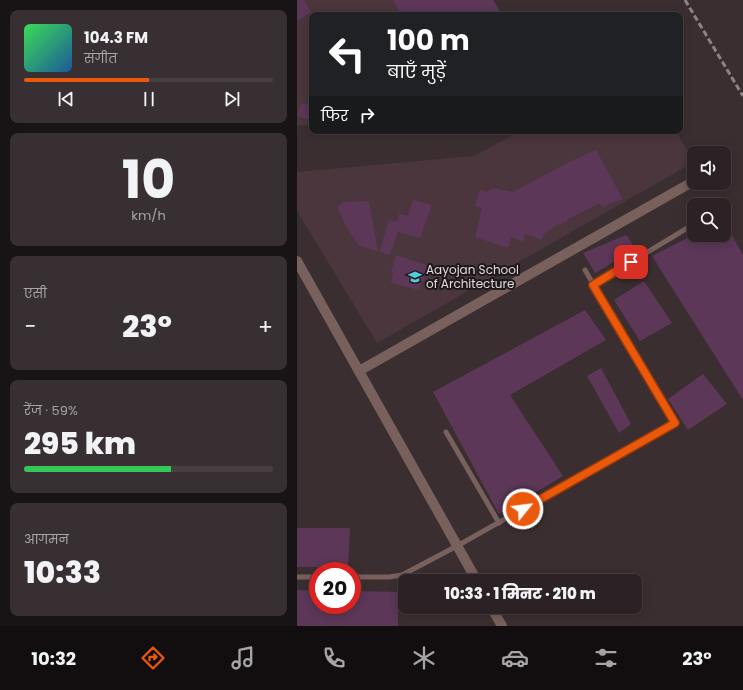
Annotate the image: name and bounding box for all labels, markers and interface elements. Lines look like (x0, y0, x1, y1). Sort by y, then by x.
text: 100 m (387, 21, 470, 60)
text: 104.3 FM (84, 27, 148, 48)
icon: left (321, 28, 373, 80)
text: संगीत (84, 49, 117, 68)
text: बाएँ मुड़ें (387, 59, 446, 84)
icon: previous (55, 88, 77, 110)
icon: pause (138, 88, 160, 110)
icon: next (221, 88, 243, 110)
icon: right (356, 104, 378, 126)
text: फिर (321, 105, 348, 126)
text: 10 (122, 143, 175, 216)
map controls (687, 146, 731, 242)
button: sound (687, 146, 731, 190)
button: search (687, 198, 731, 242)
text: km/h (131, 206, 166, 225)
pin (614, 245, 648, 279)
icon: arrive (620, 251, 642, 273)
place label: Aayojan School of Architecture (426, 261, 519, 292)
school or university icon: Aayojan School of Architecture (407, 269, 423, 285)
text: एसी (24, 284, 47, 303)
text: 23° (122, 305, 172, 348)
text: − (24, 311, 36, 342)
text: + (258, 311, 273, 342)
text: रेंज · 59% (24, 401, 78, 420)
text: 295 km (24, 422, 136, 465)
position arrow (502, 488, 544, 530)
text: आगमन (24, 530, 69, 549)
text: 10:33 (24, 551, 101, 594)
speed limit sign: 20 (309, 562, 361, 614)
text: 10:33 · 1 मिनट · 210 m (444, 583, 596, 604)
icon: directions (139, 644, 167, 672)
icon: music (229, 644, 257, 672)
icon: phone (320, 644, 348, 672)
icon: climate (410, 644, 438, 672)
icon: car (501, 644, 529, 672)
icon: filters (592, 644, 620, 672)
text: 10:32 (31, 646, 76, 671)
text: 23° (682, 646, 712, 671)

